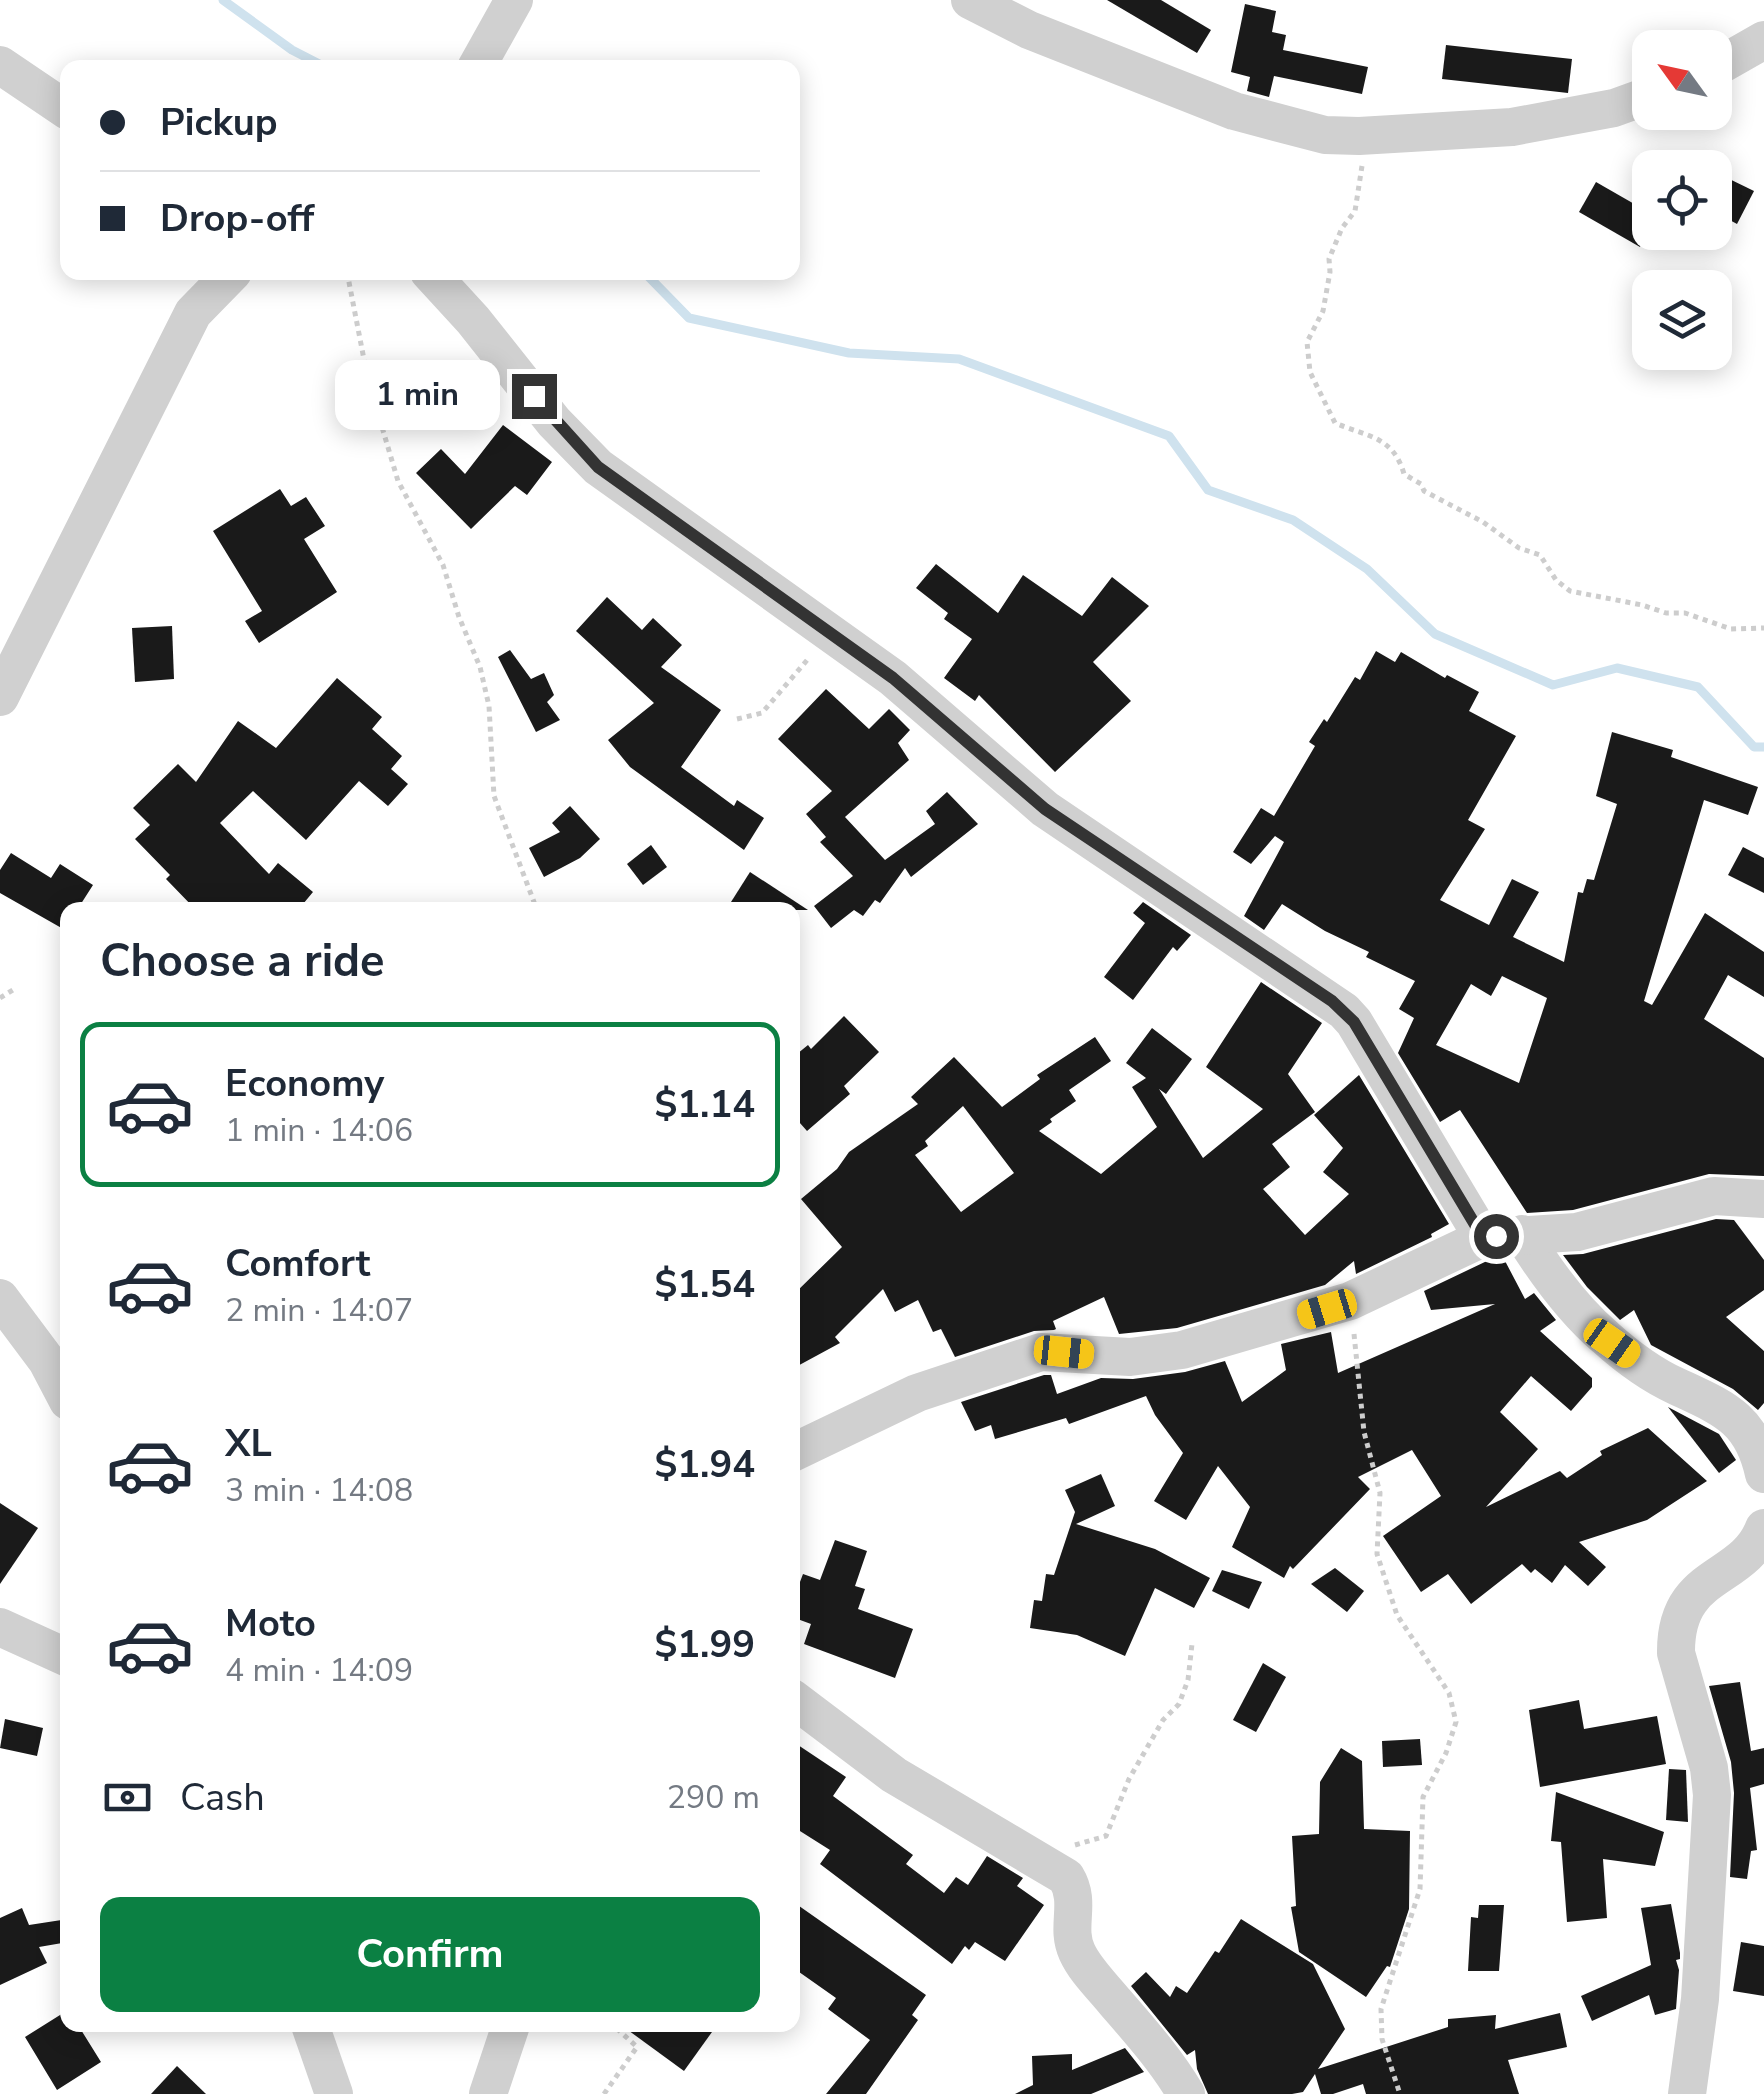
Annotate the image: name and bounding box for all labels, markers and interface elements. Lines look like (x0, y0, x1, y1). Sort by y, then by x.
north arrow (1632, 30, 1732, 130)
map controls (1632, 30, 1732, 370)
text: Pickup (160, 97, 278, 148)
button: locate (1632, 150, 1732, 250)
text: Drop-off (160, 193, 314, 244)
button: layers (1632, 270, 1732, 370)
callout: 1 min (334, 361, 499, 431)
text: 1 min (376, 373, 459, 416)
route end (512, 374, 557, 419)
text: Choose a ride (100, 931, 385, 992)
text: Economy (225, 1058, 384, 1109)
icon: car (105, 1060, 195, 1150)
text: $1.14 (654, 1079, 755, 1130)
text: 1 min · 14:06 (225, 1109, 413, 1152)
route start (1474, 1214, 1519, 1259)
text: Comfort (225, 1238, 370, 1289)
icon: car (105, 1240, 195, 1330)
text: $1.54 (654, 1259, 755, 1310)
car (1294, 1286, 1360, 1332)
text: 2 min · 14:07 (225, 1289, 413, 1332)
car (1579, 1314, 1645, 1372)
car (1033, 1334, 1095, 1370)
text: XL (225, 1418, 272, 1469)
icon: car (105, 1420, 195, 1510)
text: $1.94 (654, 1439, 755, 1490)
text: 3 min · 14:08 (225, 1469, 413, 1512)
text: Moto (225, 1598, 316, 1649)
icon: car (105, 1600, 195, 1690)
text: $1.99 (654, 1619, 755, 1670)
text: 4 min · 14:09 (225, 1649, 413, 1692)
icon: cash (100, 1770, 155, 1825)
text: Cash (180, 1772, 265, 1823)
text: 290 m (667, 1776, 760, 1819)
button: Confirm (100, 1897, 760, 2012)

